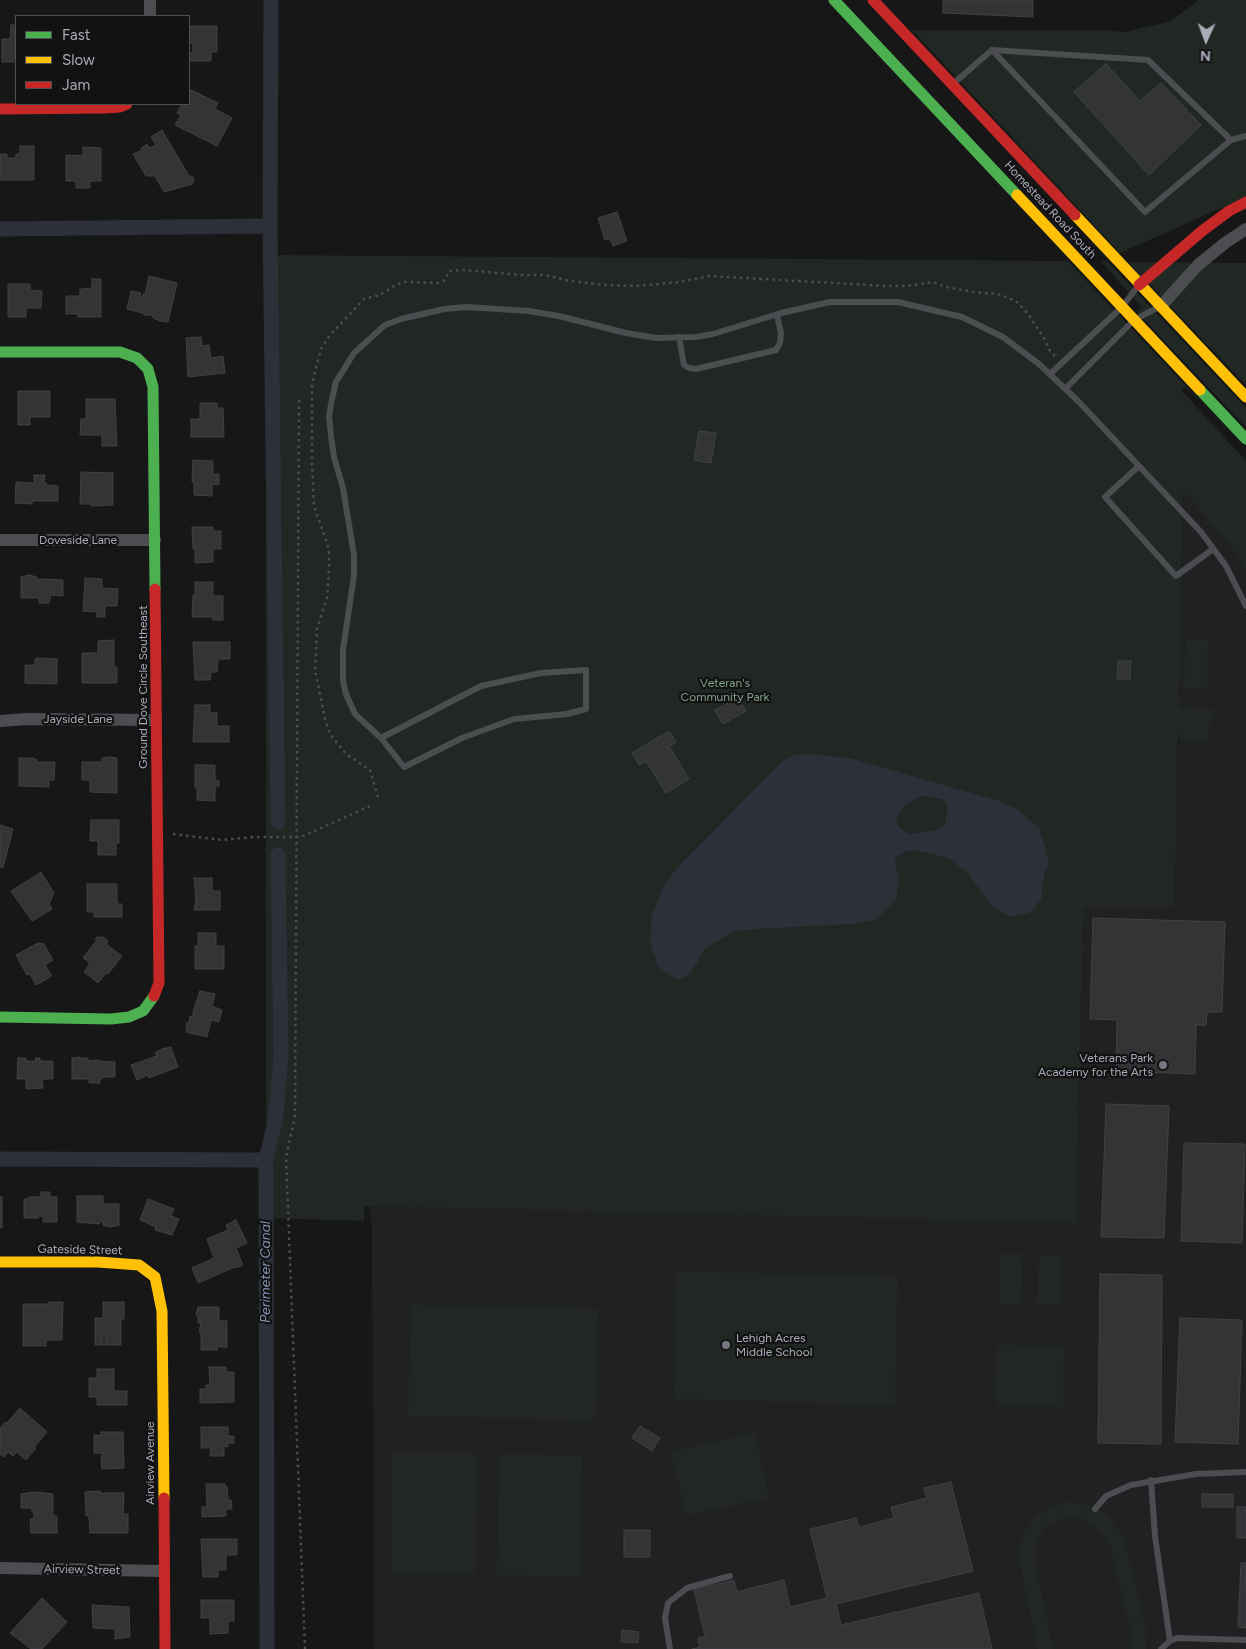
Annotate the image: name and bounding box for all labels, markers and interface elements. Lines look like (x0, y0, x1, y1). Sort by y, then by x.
legend (15, 15, 190, 105)
north arrow (1181, 15, 1231, 65)
text: Fast (62, 26, 90, 44)
text: N (1200, 47, 1211, 64)
text: Slow (62, 51, 95, 69)
text: Jam (62, 76, 90, 94)
street label: Homestead Road South (1001, 158, 1099, 262)
street label: Doveside Lane (39, 533, 117, 547)
street label: Ground Dove Circle Southeast (136, 605, 150, 769)
park label: Veteran's Community Park (681, 676, 769, 704)
street label: Jayside Lane (43, 712, 113, 726)
place label: Veterans Park Academy for the Arts (1038, 1051, 1153, 1079)
marker: Veterans Park Academy for the Arts (1157, 1059, 1169, 1071)
water label: Perimeter Canal (258, 1221, 274, 1323)
street label: Gateside Street (37, 1242, 123, 1258)
place label: Lehigh Acres Middle School (736, 1331, 812, 1359)
marker: Lehigh Acres Middle School (720, 1339, 732, 1351)
street label: Airview Avenue (143, 1421, 157, 1505)
street label: Airview Street (44, 1562, 120, 1578)

